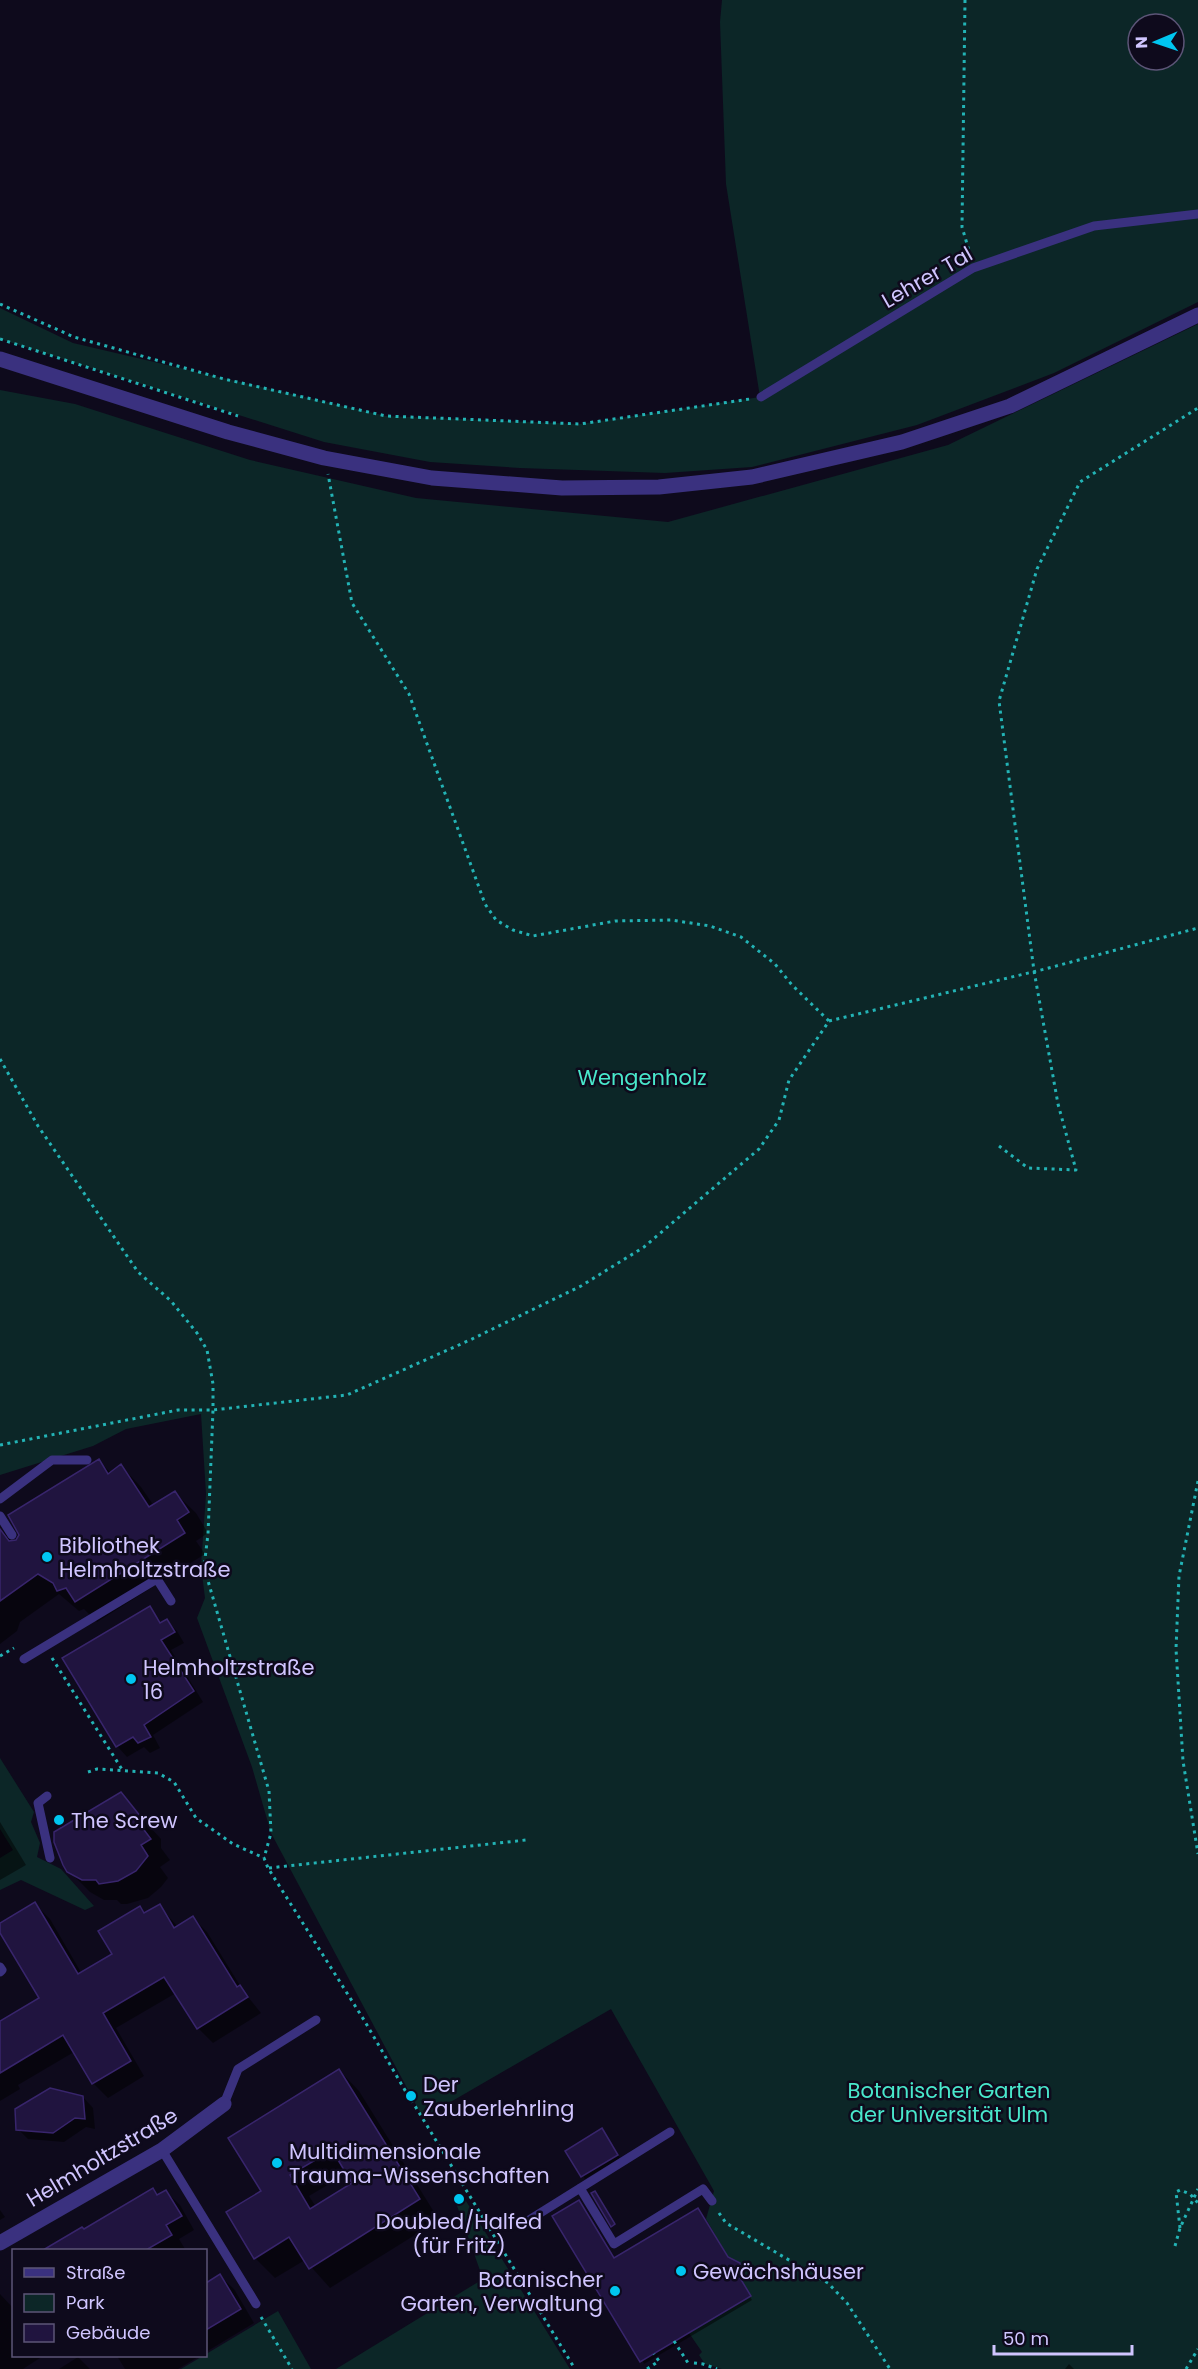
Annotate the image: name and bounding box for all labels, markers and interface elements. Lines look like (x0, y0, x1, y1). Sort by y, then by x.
north arrow (1126, 12, 1186, 72)
text: N (1130, 36, 1153, 49)
street label: Lehrer Tal (876, 239, 978, 315)
park label: Wengenholz (577, 1063, 707, 1092)
place label: Bibliothek Helmholtzstraße (59, 1531, 231, 1584)
marker: Bibliothek Helmholtzstraße (40, 1550, 54, 1564)
place label: Helmholtzstraße 16 (143, 1653, 315, 1706)
marker: Helmholtzstraße 16 (124, 1672, 138, 1686)
place label: The Screw (71, 1806, 178, 1835)
marker: The Screw (52, 1813, 66, 1827)
place label: Der Zauberlehrling (423, 2070, 574, 2123)
park label: Botanischer Garten der Universität Ulm (848, 2076, 1050, 2129)
marker: Der Zauberlehrling (404, 2089, 418, 2103)
street label: Helmholtzstraße (21, 2100, 183, 2214)
place label: Multidimensionale Trauma-Wissenschaften (289, 2137, 550, 2190)
marker: Multidimensionale Trauma-Wissenschaften (270, 2156, 284, 2170)
marker: Doubled/Halfed (für Fritz) (452, 2192, 466, 2206)
place label: Doubled/Halfed (für Fritz) (376, 2207, 542, 2260)
legend (12, 2249, 207, 2357)
place label: Gewächshäuser (693, 2257, 864, 2286)
text: Straße (66, 2260, 125, 2285)
marker: Gewächshäuser (674, 2264, 688, 2278)
place label: Botanischer Garten, Verwaltung (400, 2265, 603, 2318)
marker: Botanischer Garten, Verwaltung (608, 2284, 622, 2298)
text: Park (66, 2290, 105, 2315)
scale bar (994, 2318, 1132, 2356)
text: Gebäude (66, 2320, 150, 2345)
text: 50 m (1003, 2326, 1049, 2351)

